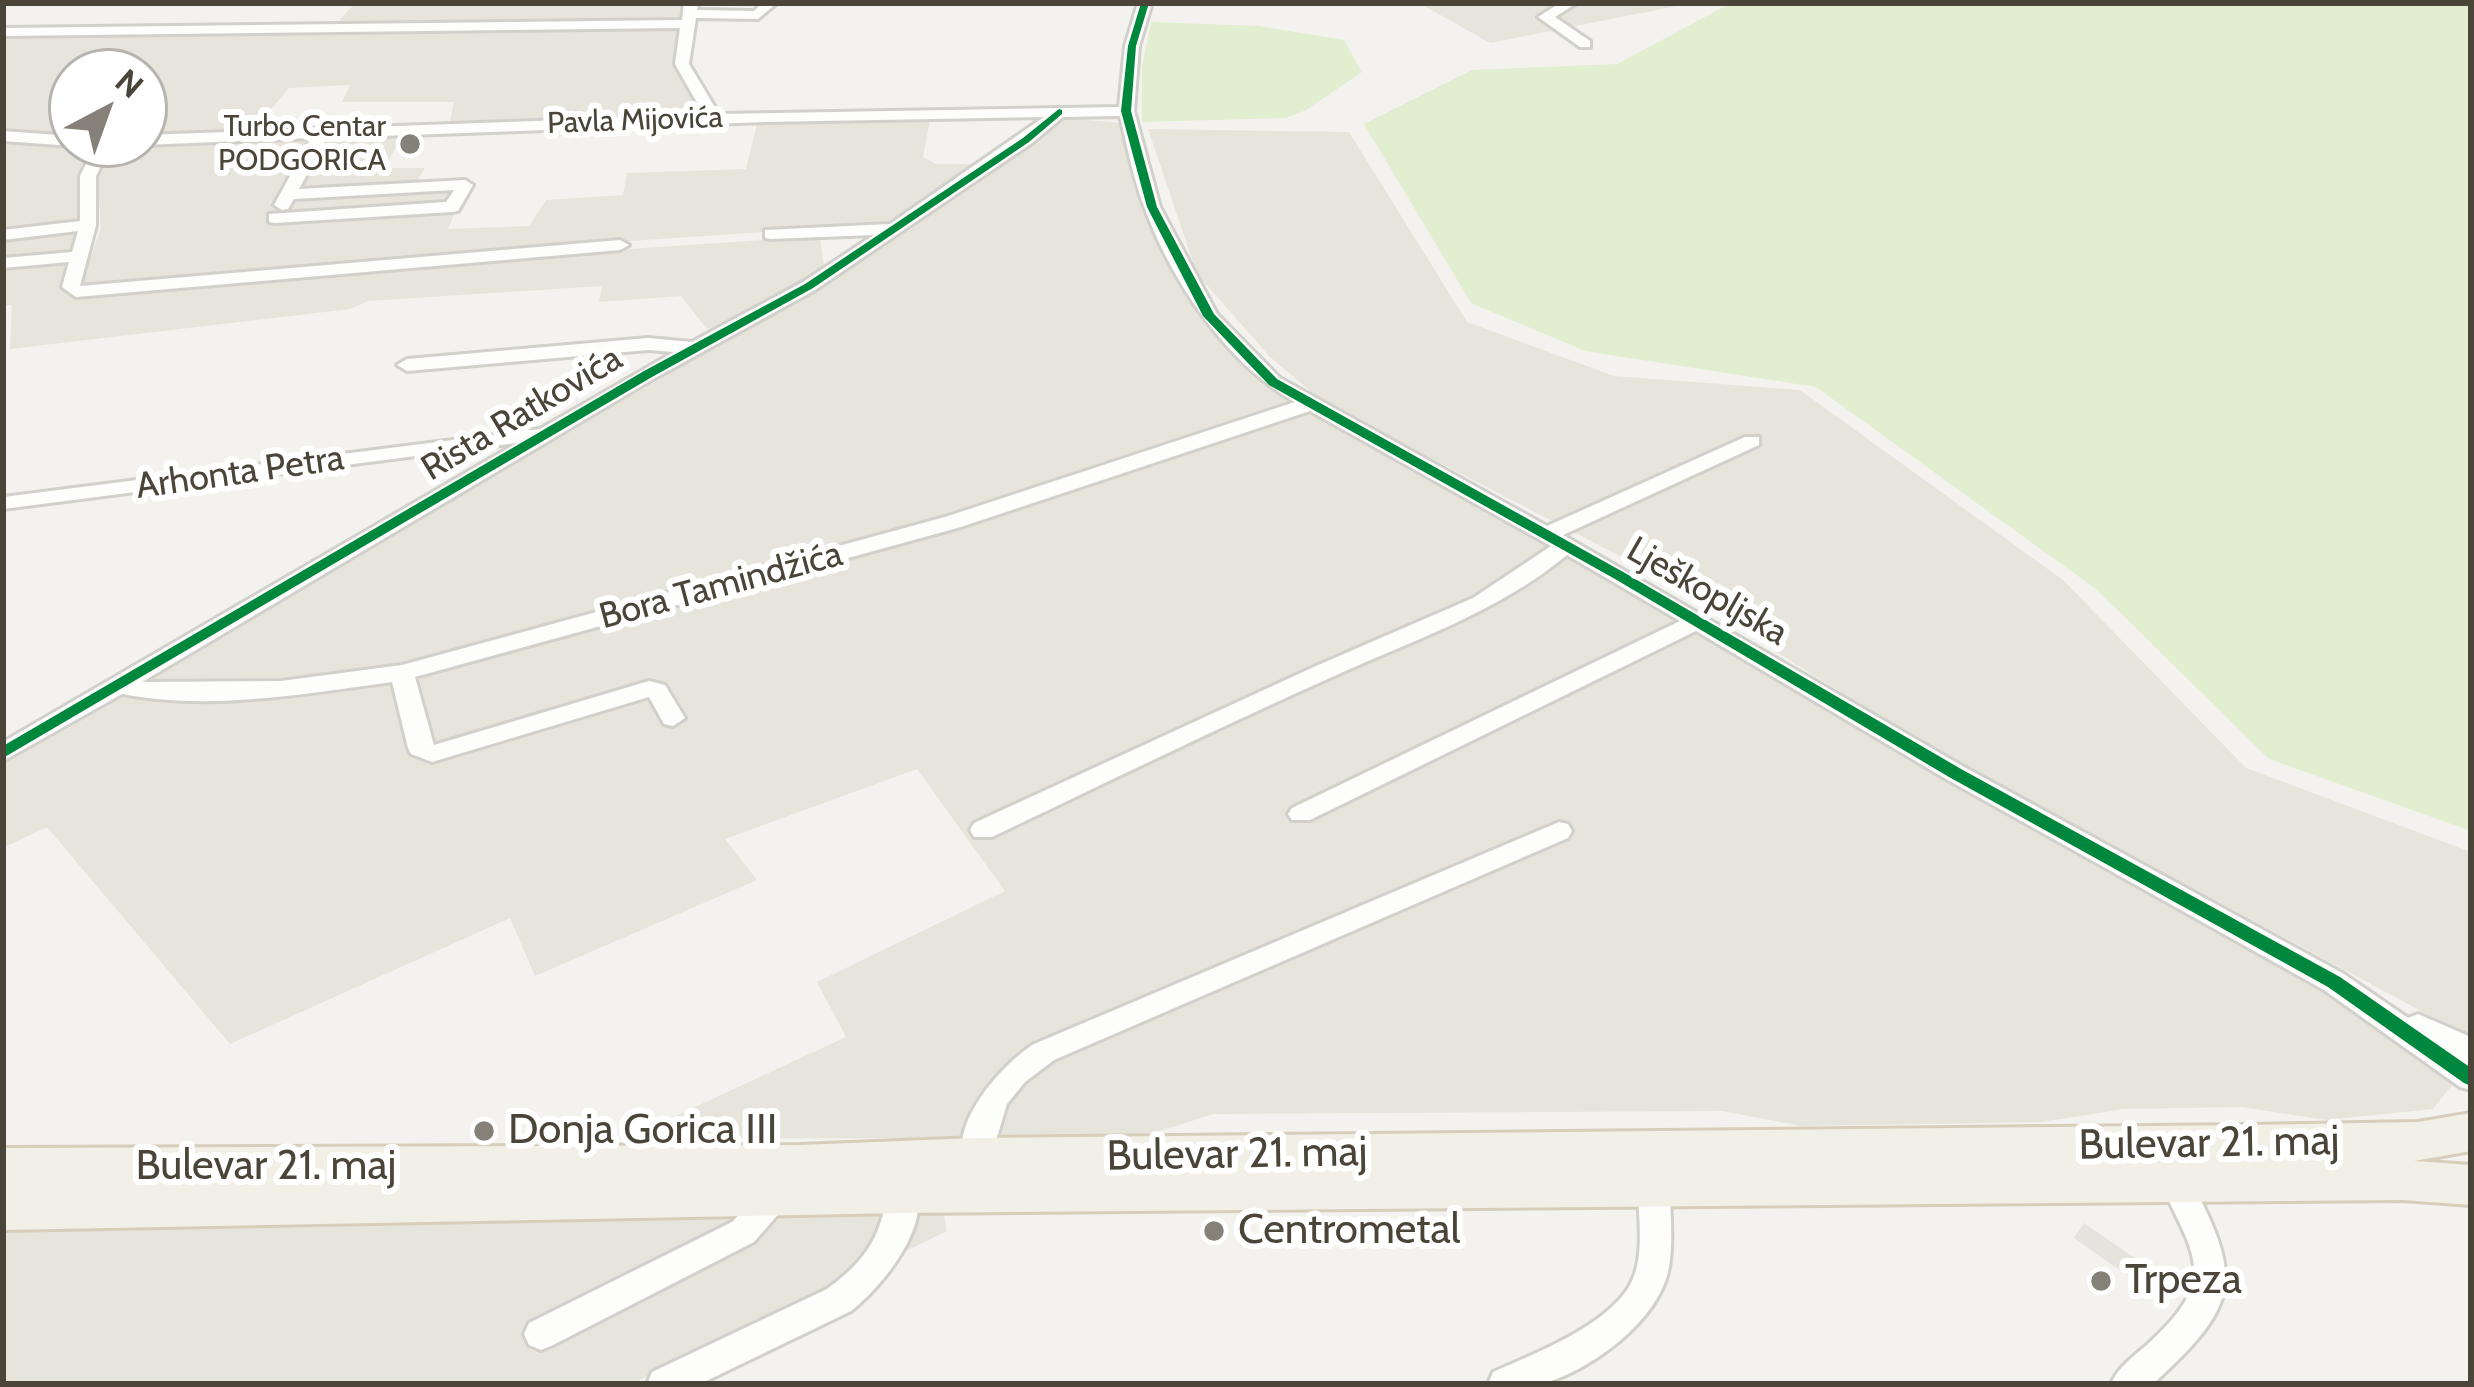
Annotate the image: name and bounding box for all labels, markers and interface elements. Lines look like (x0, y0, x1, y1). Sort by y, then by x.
north arrow (48, 48, 168, 168)
text: N (108, 60, 152, 106)
street label: Pavla Mijovića (547, 100, 723, 142)
place label: Turbo Centar PODGORICA (218, 109, 386, 180)
marker: Turbo Centar PODGORICA (397, 131, 423, 157)
street label: Rista Ratkovića (414, 337, 630, 491)
street label: Arhonta Petra (133, 437, 347, 509)
street label: Lješkopljska (1619, 529, 1795, 655)
street label: Bora Tamindžića (595, 533, 847, 639)
place label: Donja Gorica III (508, 1106, 777, 1156)
street label: Bulevar 21. maj (2078, 1117, 2340, 1171)
marker: Donja Gorica III (471, 1118, 497, 1144)
street label: Bulevar 21. maj (1106, 1128, 1368, 1182)
street label: Bulevar 21. maj (136, 1142, 396, 1192)
place label: Centrometal (1238, 1206, 1460, 1256)
marker: Centrometal (1201, 1218, 1227, 1244)
place label: Trpeza (2125, 1256, 2242, 1306)
marker: Trpeza (2088, 1268, 2114, 1294)

